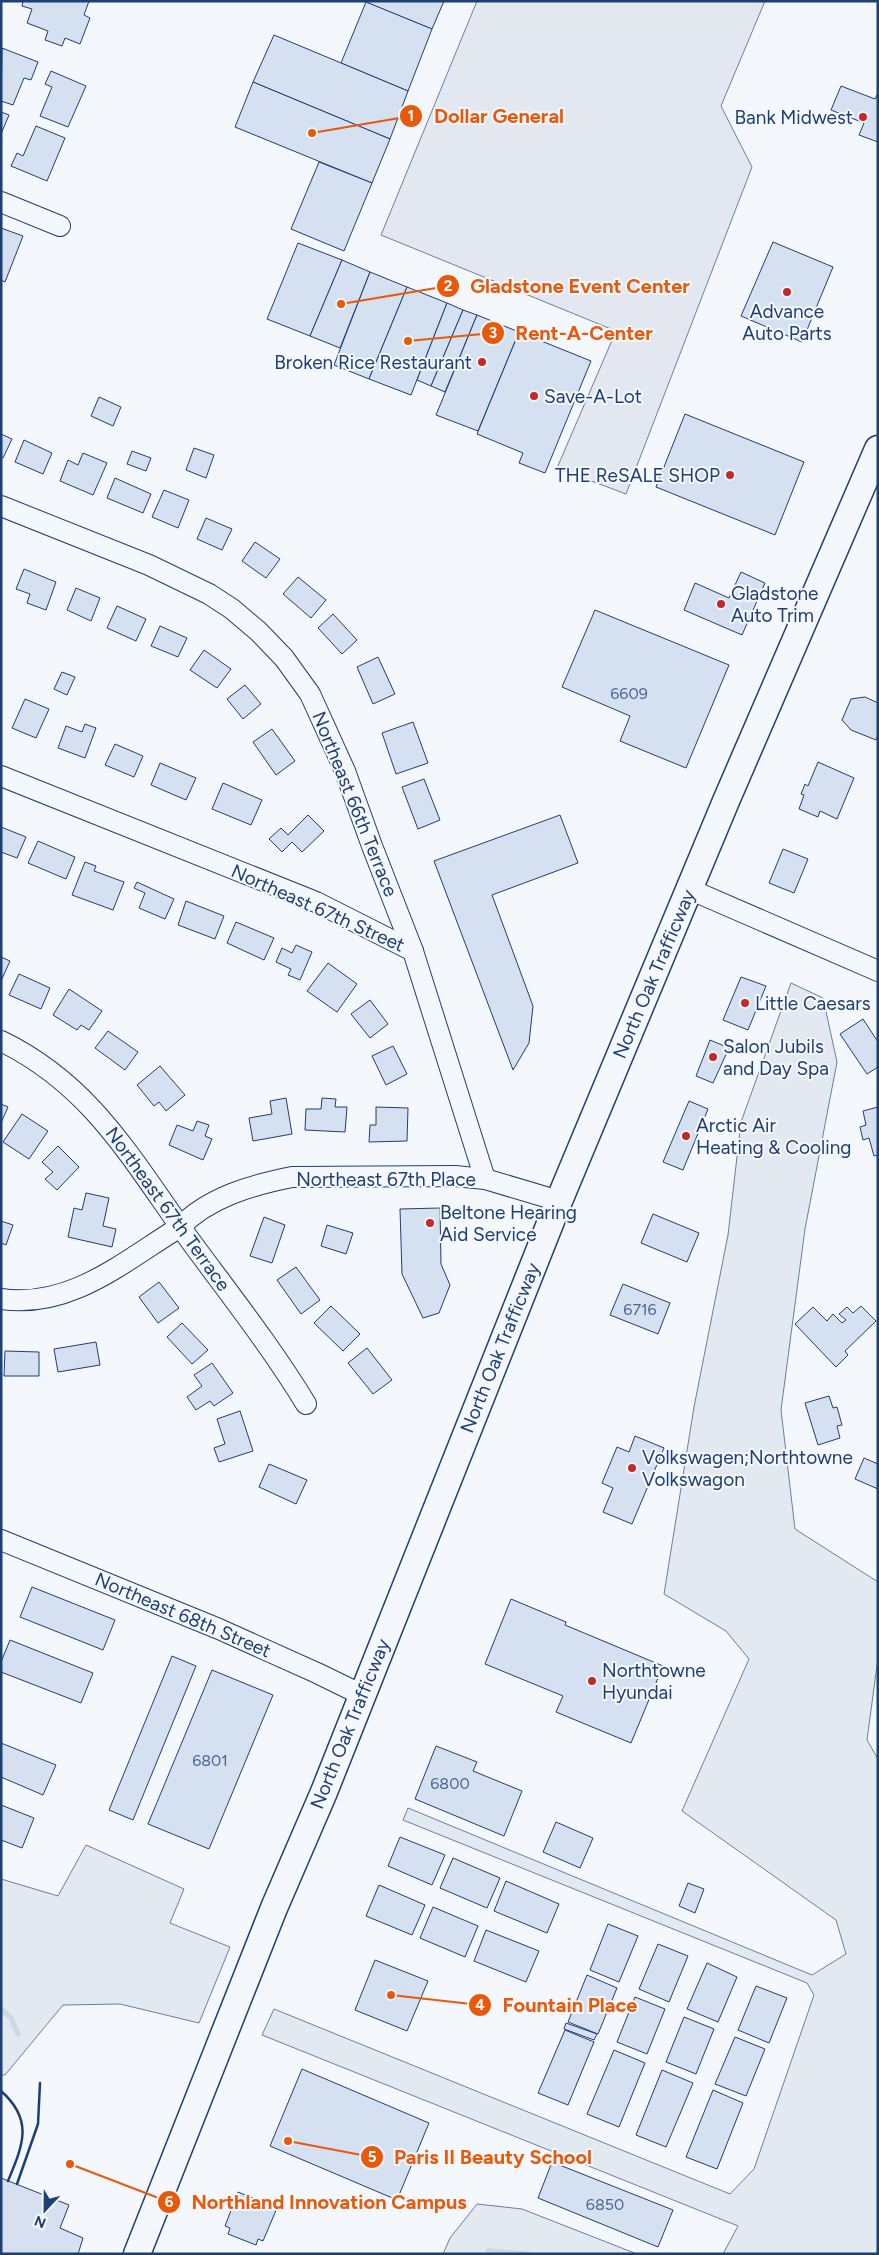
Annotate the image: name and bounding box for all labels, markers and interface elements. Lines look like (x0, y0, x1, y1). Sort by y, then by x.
callout: Dollar General (399, 98, 574, 133)
text: Dollar General (434, 104, 564, 128)
place label: Bank Midwest (734, 106, 853, 129)
text: 1 (408, 107, 414, 125)
marker: Bank Midwest (857, 111, 869, 123)
callout: Gladstone Event Center (435, 268, 700, 303)
text: Gladstone Event Center (470, 274, 690, 298)
text: 2 (444, 277, 453, 295)
marker: Advance Auto Parts (781, 286, 793, 298)
place label: Advance Auto Parts (742, 300, 832, 345)
callout: Rent-A-Center (481, 315, 663, 350)
text: Rent-A-Center (515, 321, 653, 345)
text: 3 (489, 324, 497, 342)
place label: Broken Rice Restaurant (274, 351, 472, 374)
marker: Broken Rice Restaurant (476, 356, 488, 368)
place label: Save-A-Lot (544, 385, 642, 408)
marker: Save-A-Lot (528, 390, 540, 402)
place label: THE ReSALE SHOP (555, 464, 720, 487)
marker: THE ReSALE SHOP (724, 469, 736, 481)
place label: Gladstone Auto Trim (731, 582, 818, 627)
marker: Gladstone Auto Trim (715, 598, 727, 610)
house number: 6609 (610, 684, 648, 703)
street label: Northeast 66th Terrace (307, 708, 403, 900)
street label: Northeast 67th Street (228, 859, 408, 957)
street label: North Oak Trafficway (608, 886, 700, 1062)
place label: Little Caesars (755, 992, 871, 1015)
marker: Little Caesars (739, 997, 751, 1009)
place label: Salon Jubils and Day Spa (723, 1035, 829, 1080)
marker: Salon Jubils and Day Spa (707, 1051, 719, 1063)
place label: Arctic Air Heating & Cooling (696, 1114, 851, 1159)
street label: Northeast 67th Terrace (101, 1123, 235, 1295)
marker: Arctic Air Heating & Cooling (680, 1130, 692, 1142)
street label: Northeast 67th Place (296, 1168, 476, 1191)
place label: Beltone Hearing Aid Service (440, 1201, 577, 1246)
marker: Beltone Hearing Aid Service (424, 1217, 436, 1229)
street label: North Oak Trafficway (455, 1260, 545, 1436)
house number: 6716 (623, 1300, 657, 1319)
place label: Volkswagen;Northtowne Volkswagon (642, 1446, 853, 1491)
marker: Volkswagen;Northtowne Volkswagon (626, 1462, 638, 1474)
street label: Northeast 68th Street (92, 1568, 274, 1662)
street label: North Oak Trafficway (305, 1636, 395, 1812)
place label: Northtowne Hyundai (602, 1659, 706, 1704)
marker: Northtowne Hyundai (586, 1675, 598, 1687)
house number: 6801 (192, 1751, 228, 1770)
house number: 6800 (430, 1774, 470, 1793)
callout: Fountain Place (467, 1987, 647, 2022)
text: Fountain Place (503, 1993, 637, 2017)
text: 4 (475, 1996, 485, 2014)
callout: Paris II Beauty School (359, 2139, 602, 2174)
text: Paris II Beauty School (394, 2145, 592, 2169)
text: 5 (368, 2148, 377, 2166)
callout: Northland Innovation Campus (156, 2184, 476, 2219)
north arrow (20, 2185, 70, 2235)
text: Northland Innovation Campus (191, 2190, 467, 2214)
text: 6 (165, 2193, 174, 2211)
house number: 6850 (586, 2195, 624, 2214)
text: N (32, 2212, 49, 2231)

